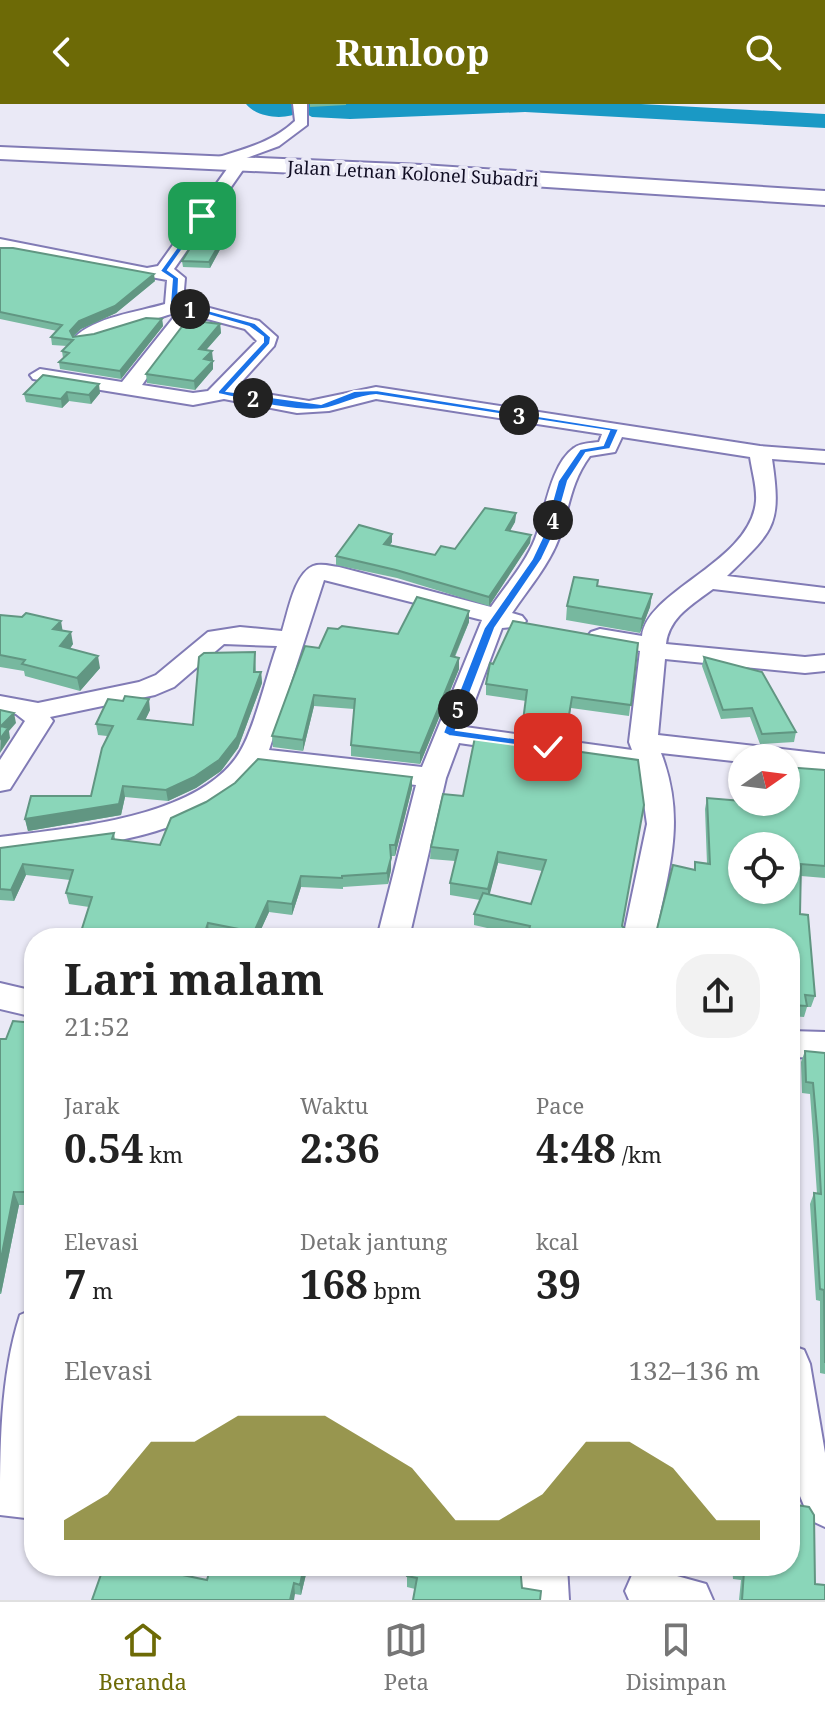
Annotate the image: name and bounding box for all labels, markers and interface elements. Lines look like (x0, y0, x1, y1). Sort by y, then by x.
text: Runloop (336, 28, 489, 77)
icon: back (40, 30, 84, 74)
icon: search (741, 30, 785, 74)
street label: Jalan Letnan Kolonel Subadri (286, 154, 539, 192)
pin (168, 182, 236, 250)
icon: arrive (180, 194, 224, 238)
pin: 1 (170, 289, 210, 329)
text: 1 (184, 294, 196, 324)
pin: 2 (233, 378, 273, 418)
text: 2 (247, 383, 259, 413)
pin: 3 (499, 395, 539, 435)
text: 3 (513, 400, 525, 430)
pin: 4 (533, 500, 573, 540)
text: 4 (547, 505, 559, 535)
pin: 5 (438, 689, 478, 729)
text: 5 (452, 694, 464, 724)
pin (514, 713, 582, 781)
icon: check (526, 725, 570, 769)
north arrow (728, 744, 800, 816)
map controls (728, 744, 800, 904)
button: locate (728, 832, 800, 904)
text: Lari malam (64, 948, 324, 1008)
button: share (676, 954, 760, 1038)
text: 21:52 (64, 1008, 130, 1044)
text: Jarak (64, 1090, 119, 1120)
text: Waktu (300, 1090, 368, 1120)
text: Pace (536, 1090, 584, 1120)
text: 0.54 (64, 1120, 144, 1175)
text: 2:36 (300, 1120, 380, 1175)
text: 4:48 (536, 1120, 616, 1175)
text: km (144, 1139, 183, 1169)
text: /km (616, 1139, 662, 1169)
text: Elevasi (64, 1226, 138, 1256)
text: Detak jantung (300, 1226, 447, 1256)
text: kcal (536, 1226, 578, 1256)
text: 7 (64, 1256, 87, 1311)
text: 168 (300, 1256, 368, 1311)
text: 39 (536, 1256, 581, 1311)
text: m (87, 1275, 113, 1305)
text: bpm (368, 1275, 421, 1305)
text: Elevasi (64, 1352, 152, 1388)
text: 132–136 m (628, 1352, 760, 1388)
tab: Beranda (98, 1618, 187, 1696)
tab: Peta (384, 1618, 429, 1696)
tab: Disimpan (626, 1618, 727, 1696)

